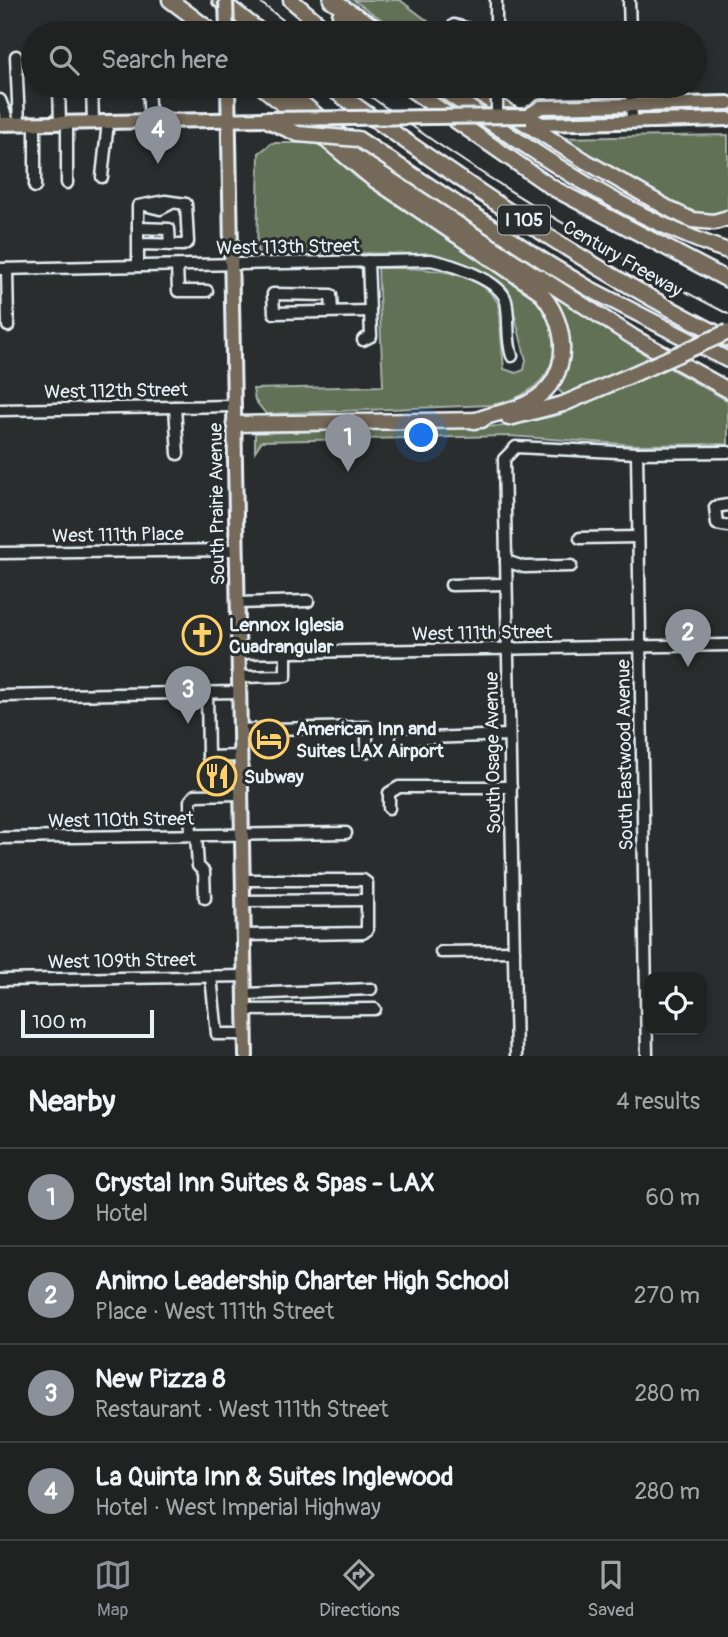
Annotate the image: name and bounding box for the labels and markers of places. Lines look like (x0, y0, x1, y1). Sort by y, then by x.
pin: 4 (135, 106, 181, 164)
pin: 1 (325, 414, 371, 472)
pin: 2 (665, 609, 711, 667)
place label: Lennox Iglesia Cuadrangular (229, 613, 344, 659)
church icon: Lennox Iglesia Cuadrangular (181, 614, 223, 656)
pin: 3 (165, 666, 211, 724)
place label: American Inn and Suites LAX Airport (296, 717, 445, 763)
hotel icon: American Inn and Suites LAX Airport (248, 718, 290, 760)
restaurant icon: Subway (196, 755, 238, 797)
place label: Subway (244, 765, 305, 789)

